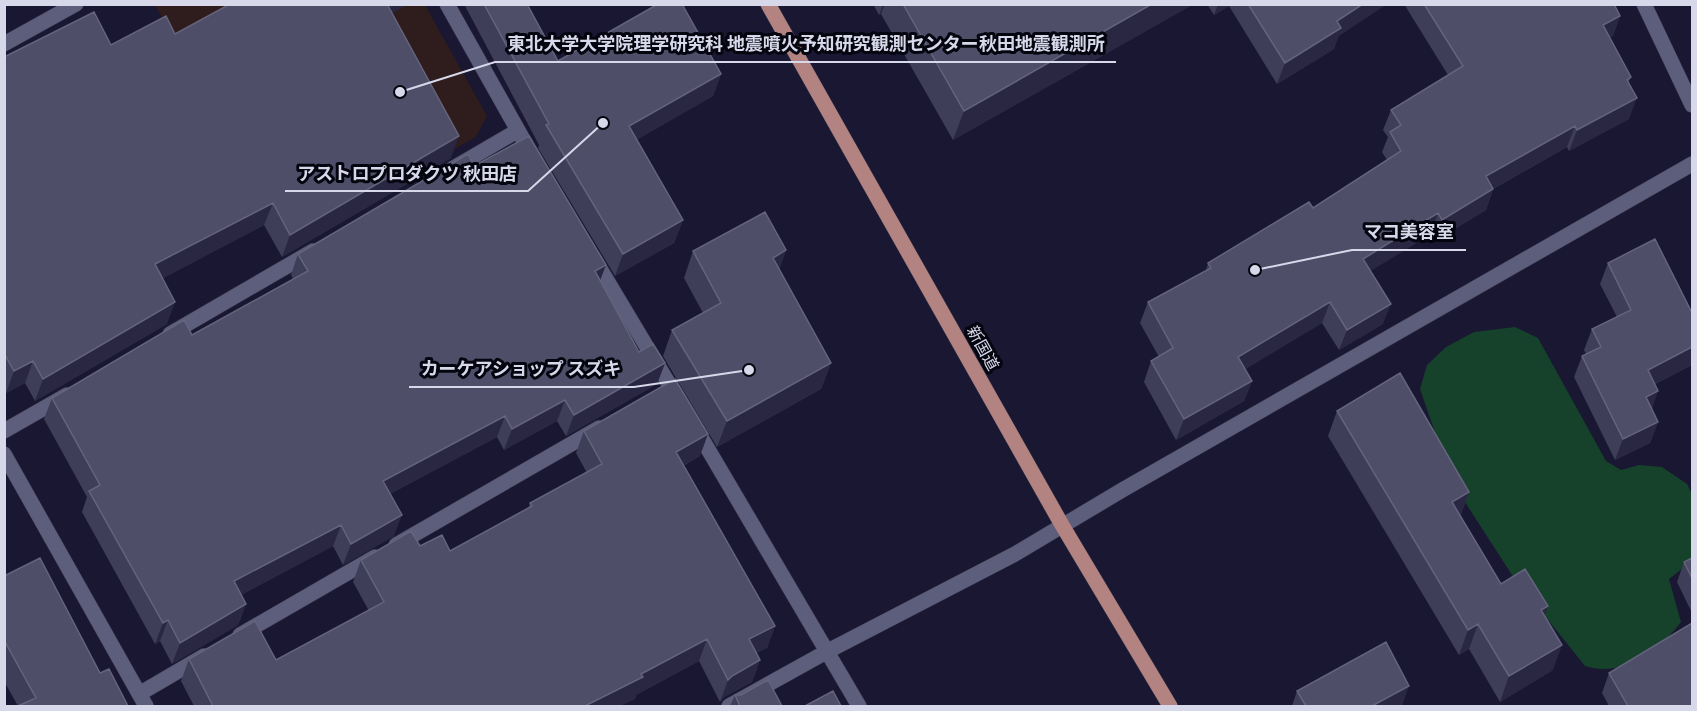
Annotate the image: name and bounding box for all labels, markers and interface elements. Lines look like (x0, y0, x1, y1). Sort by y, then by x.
callout: 東北大学大学院理学研究科 地震噴火予知研究観測センター秋田地震観測所 (495, 26, 1116, 62)
text: 東北大学大学院理学研究科 地震噴火予知研究観測センター秋田地震観測所 (507, 34, 1105, 54)
callout: アストロプロダクツ 秋田店 (285, 155, 528, 191)
text: アストロプロダクツ 秋田店 (297, 164, 517, 184)
callout: マコ美容室 (1352, 214, 1466, 250)
text: マコ美容室 (1364, 222, 1454, 242)
street label: 新国道 (964, 323, 1002, 373)
callout: カーケアショップ スズキ (409, 351, 634, 387)
text: カーケアショップ スズキ (421, 359, 621, 379)

